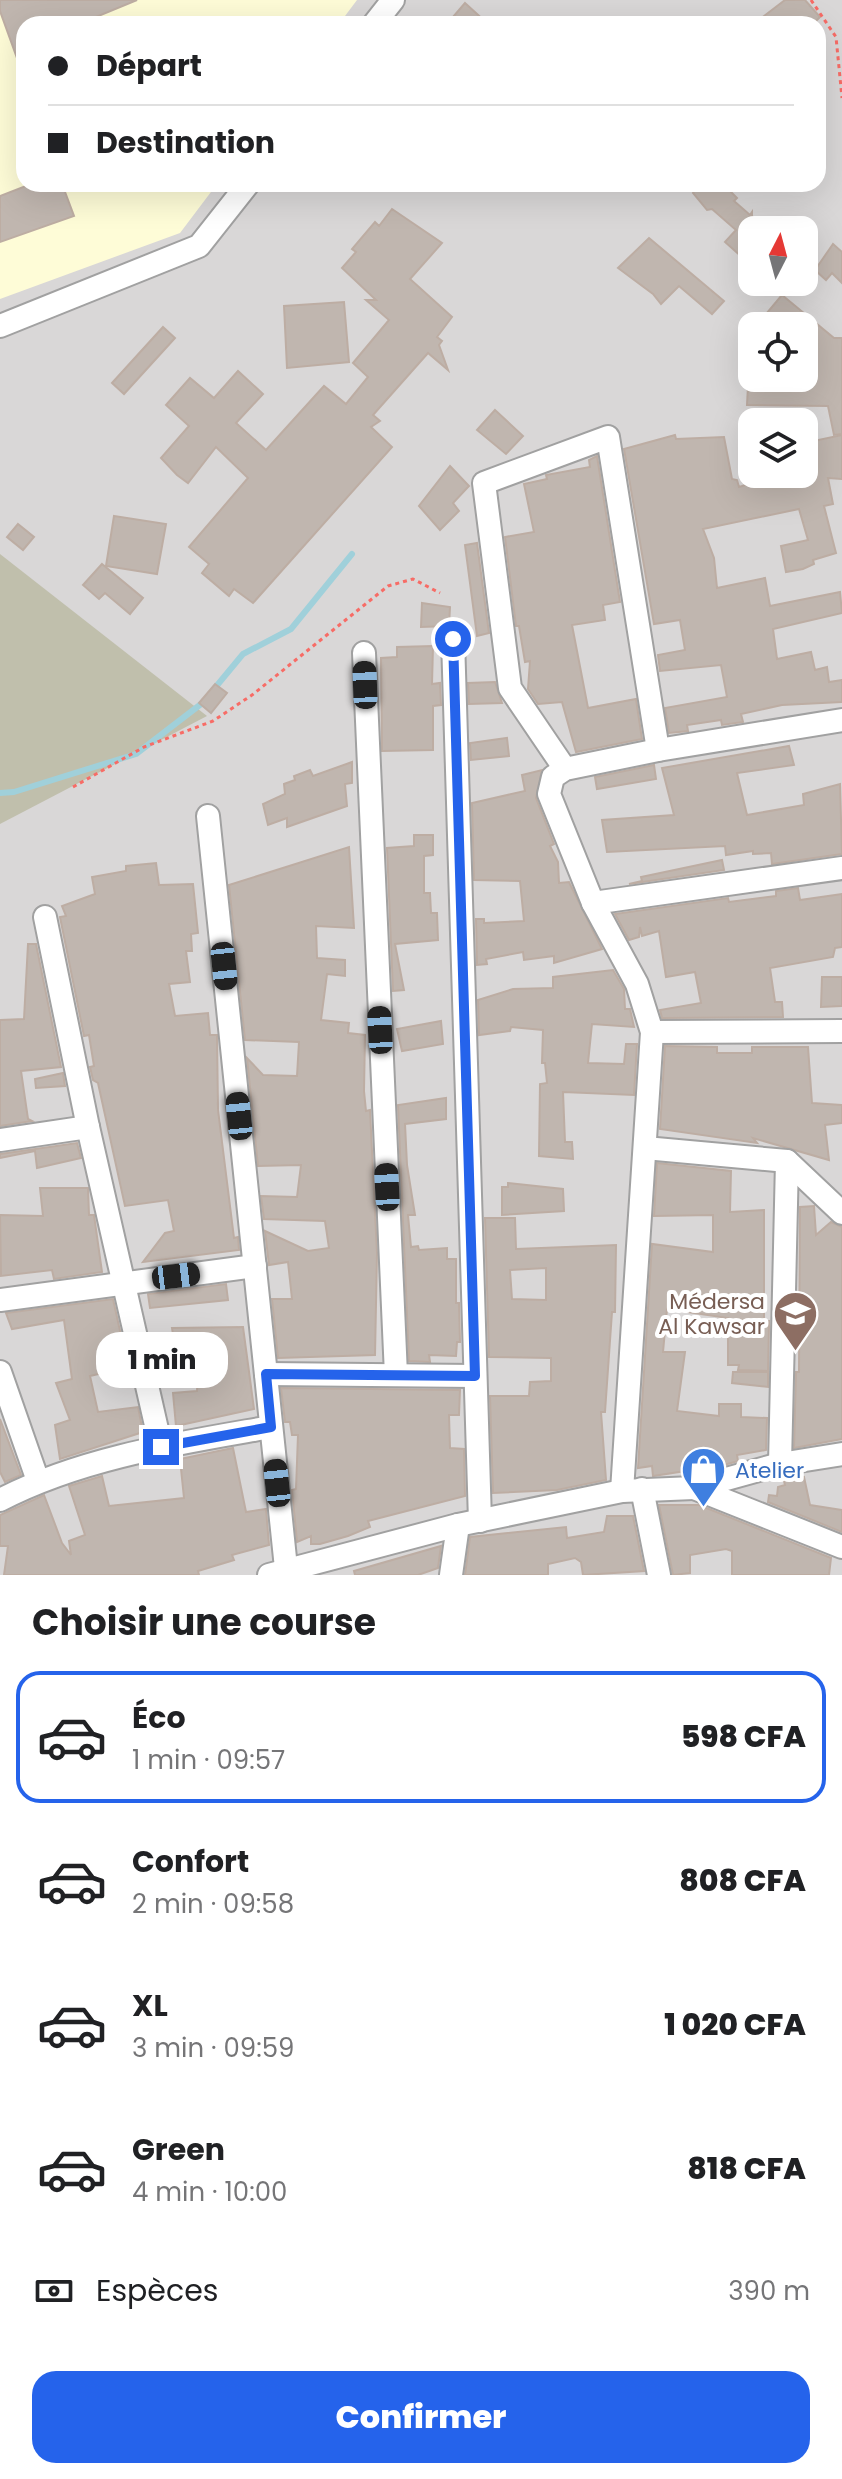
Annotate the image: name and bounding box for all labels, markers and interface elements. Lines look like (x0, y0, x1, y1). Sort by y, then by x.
text: Départ (96, 44, 202, 87)
text: Destination (96, 121, 275, 164)
north arrow (738, 216, 818, 296)
map controls (738, 216, 818, 488)
button: locate (738, 312, 818, 392)
button: layers (738, 408, 818, 488)
route start (435, 621, 471, 657)
car (352, 661, 378, 709)
car (210, 941, 238, 991)
car (367, 1005, 393, 1055)
car (225, 1091, 253, 1141)
car (374, 1162, 400, 1212)
car (151, 1261, 201, 1291)
place label: Médersa Al Kawsar (658, 1286, 765, 1342)
school or university icon: Médersa Al Kawsar (772, 1290, 820, 1353)
callout: 1 min (95, 1331, 227, 1387)
text: 1 min (128, 1342, 196, 1378)
route end (143, 1429, 179, 1465)
shop icon: Atelier (680, 1446, 728, 1509)
place label: Atelier (735, 1455, 804, 1486)
car (263, 1458, 291, 1508)
text: Choisir une course (32, 1597, 376, 1648)
text: Éco (132, 1696, 186, 1739)
icon: car (36, 1701, 108, 1773)
text: 598 CFA (681, 1715, 806, 1758)
text: 1 min · 09:57 (132, 1742, 285, 1778)
text: Confort (132, 1840, 249, 1883)
icon: car (36, 1845, 108, 1917)
text: 808 CFA (679, 1859, 806, 1902)
text: 2 min · 09:58 (132, 1886, 294, 1922)
text: XL (132, 1984, 168, 2027)
icon: car (36, 1989, 108, 2061)
text: 1 020 CFA (664, 2003, 806, 2046)
text: 3 min · 09:59 (132, 2030, 294, 2066)
text: Green (132, 2128, 225, 2171)
icon: car (36, 2133, 108, 2205)
text: 818 CFA (687, 2147, 806, 2190)
text: 4 min · 10:00 (132, 2174, 287, 2210)
icon: cash (32, 2269, 76, 2313)
text: Espèces (96, 2269, 218, 2312)
text: 390 m (728, 2273, 810, 2309)
button: Confirmer (32, 2371, 810, 2463)

